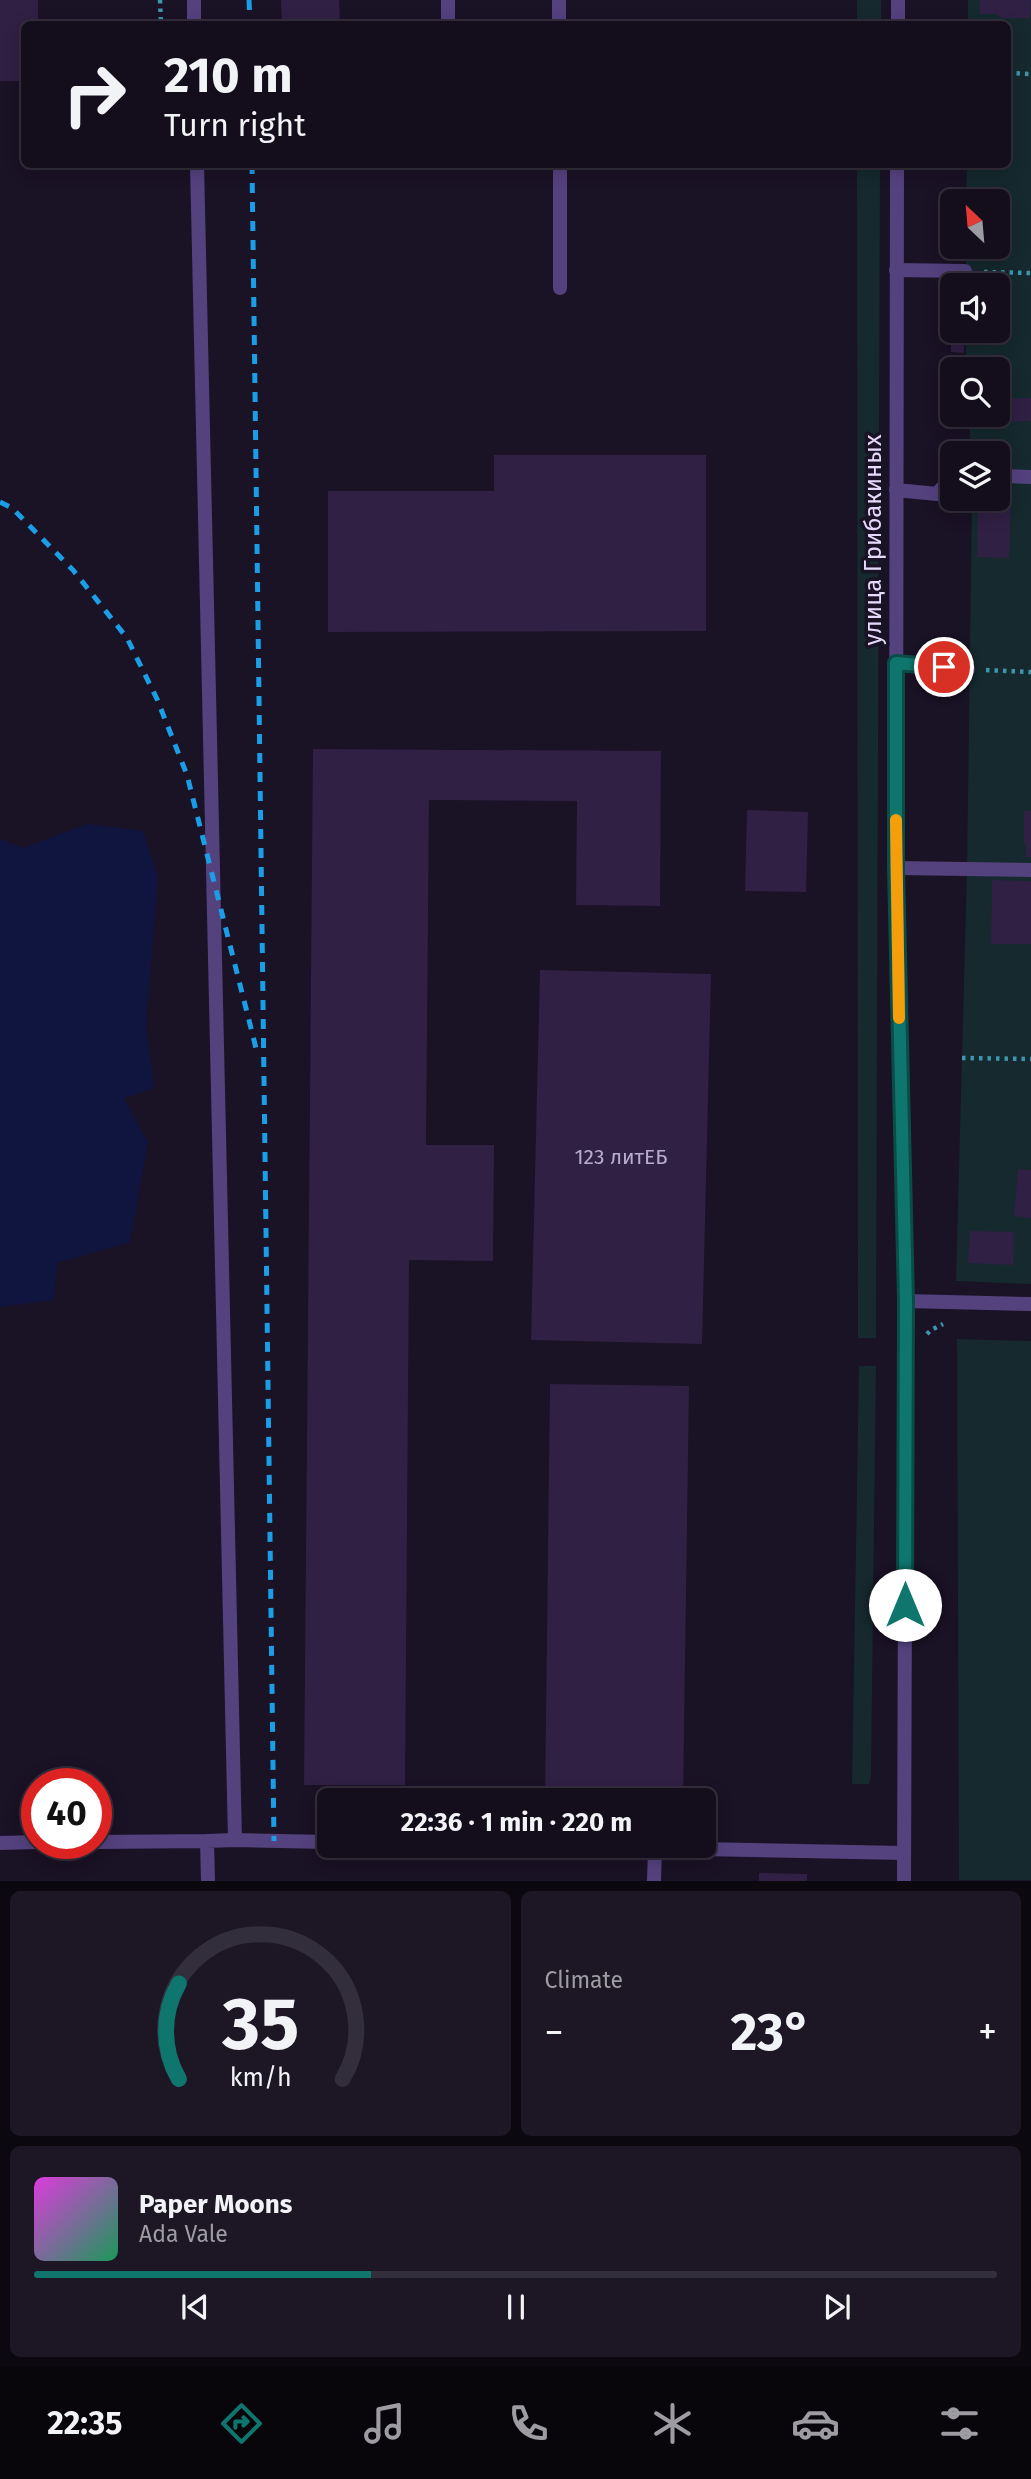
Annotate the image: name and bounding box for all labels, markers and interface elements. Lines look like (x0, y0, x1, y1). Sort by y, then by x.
text: 210 m (164, 46, 293, 105)
icon: right (49, 49, 140, 140)
text: Turn right (164, 106, 306, 144)
north arrow (940, 189, 1010, 259)
map controls (940, 189, 1010, 511)
button: sound (940, 273, 1010, 343)
button: search (940, 357, 1010, 427)
street label: улица Грибакиных (859, 434, 887, 646)
button: layers (940, 441, 1010, 511)
pin (914, 637, 974, 697)
icon: arrive (925, 648, 963, 686)
house number: 123 литЕБ (575, 1144, 668, 1170)
position arrow (868, 1568, 942, 1642)
speed limit sign: 40 (21, 1768, 112, 1859)
text: 22:36 · 1 min · 220 m (401, 1807, 632, 1838)
text: Climate (545, 1966, 623, 1994)
text: 35 (221, 1982, 299, 2069)
text: 23° (730, 2001, 811, 2064)
text: − (545, 2009, 564, 2055)
text: + (978, 2009, 997, 2055)
text: km/h (229, 2063, 291, 2093)
text: Paper Moons (139, 2189, 292, 2220)
text: Ada Vale (139, 2220, 228, 2248)
icon: previous (176, 2288, 214, 2326)
icon: pause (497, 2288, 535, 2326)
icon: next (818, 2288, 856, 2326)
icon: directions (217, 2399, 266, 2448)
icon: music (360, 2399, 409, 2448)
icon: phone (504, 2399, 553, 2448)
icon: climate (648, 2399, 697, 2448)
icon: car (791, 2399, 840, 2448)
icon: filters (935, 2399, 984, 2448)
text: 22:35 (47, 2404, 122, 2442)

